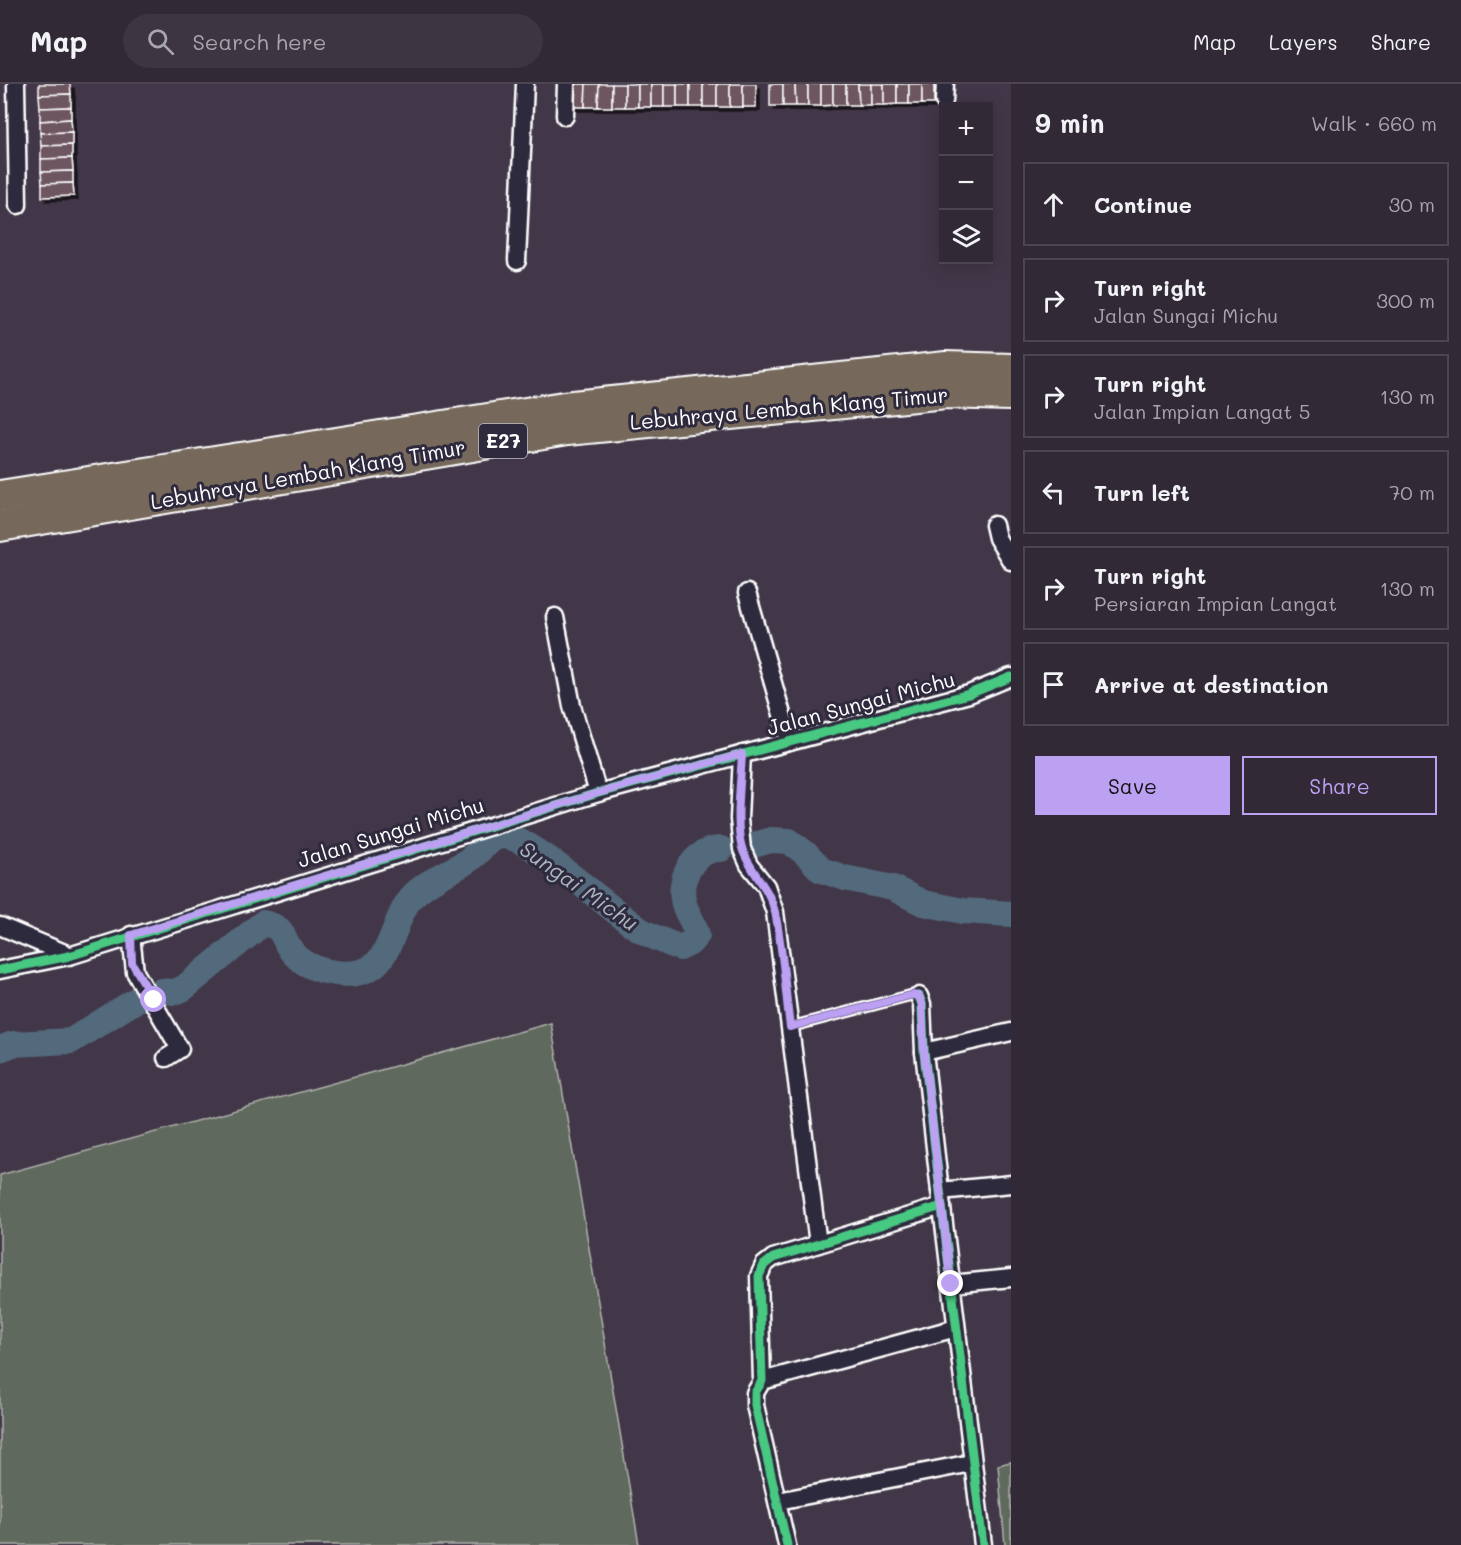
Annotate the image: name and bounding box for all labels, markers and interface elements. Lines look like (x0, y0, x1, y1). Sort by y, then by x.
search box (123, 14, 543, 68)
text: Map (30, 23, 87, 59)
icon: search (144, 25, 177, 58)
text: Search here (192, 27, 326, 56)
text: Map (1193, 28, 1236, 55)
text: Layers (1269, 28, 1338, 55)
text: Share (1371, 28, 1431, 55)
map controls (939, 102, 993, 264)
button: + (939, 102, 993, 156)
text: 9 min (1035, 106, 1104, 140)
text: Walk · 660 m (1311, 110, 1437, 136)
button: − (939, 156, 993, 210)
icon: ahead (1037, 188, 1070, 221)
text: Continue (1094, 190, 1192, 219)
text: 30 m (1389, 191, 1435, 217)
button: layers (939, 210, 993, 264)
text: Turn right (1094, 273, 1206, 302)
icon: right (1037, 284, 1070, 317)
text: 300 m (1376, 287, 1435, 313)
text: Jalan Sungai Michu (1094, 302, 1278, 328)
text: Turn right (1094, 369, 1206, 398)
street label: Lebuhraya Lembah Klang Timur (629, 380, 949, 435)
icon: right (1037, 380, 1070, 413)
text: 130 m (1380, 383, 1435, 409)
text: Jalan Impian Langat 5 (1094, 398, 1310, 424)
road number: E27 (479, 424, 527, 458)
street label: Lebuhraya Lembah Klang Timur (148, 432, 467, 515)
icon: left (1037, 476, 1070, 509)
text: Turn left (1094, 478, 1190, 507)
text: 70 m (1389, 479, 1435, 505)
text: Turn right (1094, 561, 1206, 590)
icon: right (1037, 572, 1070, 605)
text: 130 m (1380, 575, 1435, 601)
text: Persiaran Impian Langat (1094, 590, 1337, 616)
street label: Jalan Sungai Michu (764, 664, 958, 741)
icon: arrive (1037, 668, 1070, 701)
text: Arrive at destination (1094, 670, 1329, 699)
button: Save (1035, 756, 1230, 815)
button: Share (1242, 756, 1437, 815)
street label: Jalan Sungai Michu (294, 790, 487, 873)
water label: Sungai Michu (514, 834, 644, 937)
route start (140, 986, 166, 1012)
route end (937, 1270, 963, 1296)

